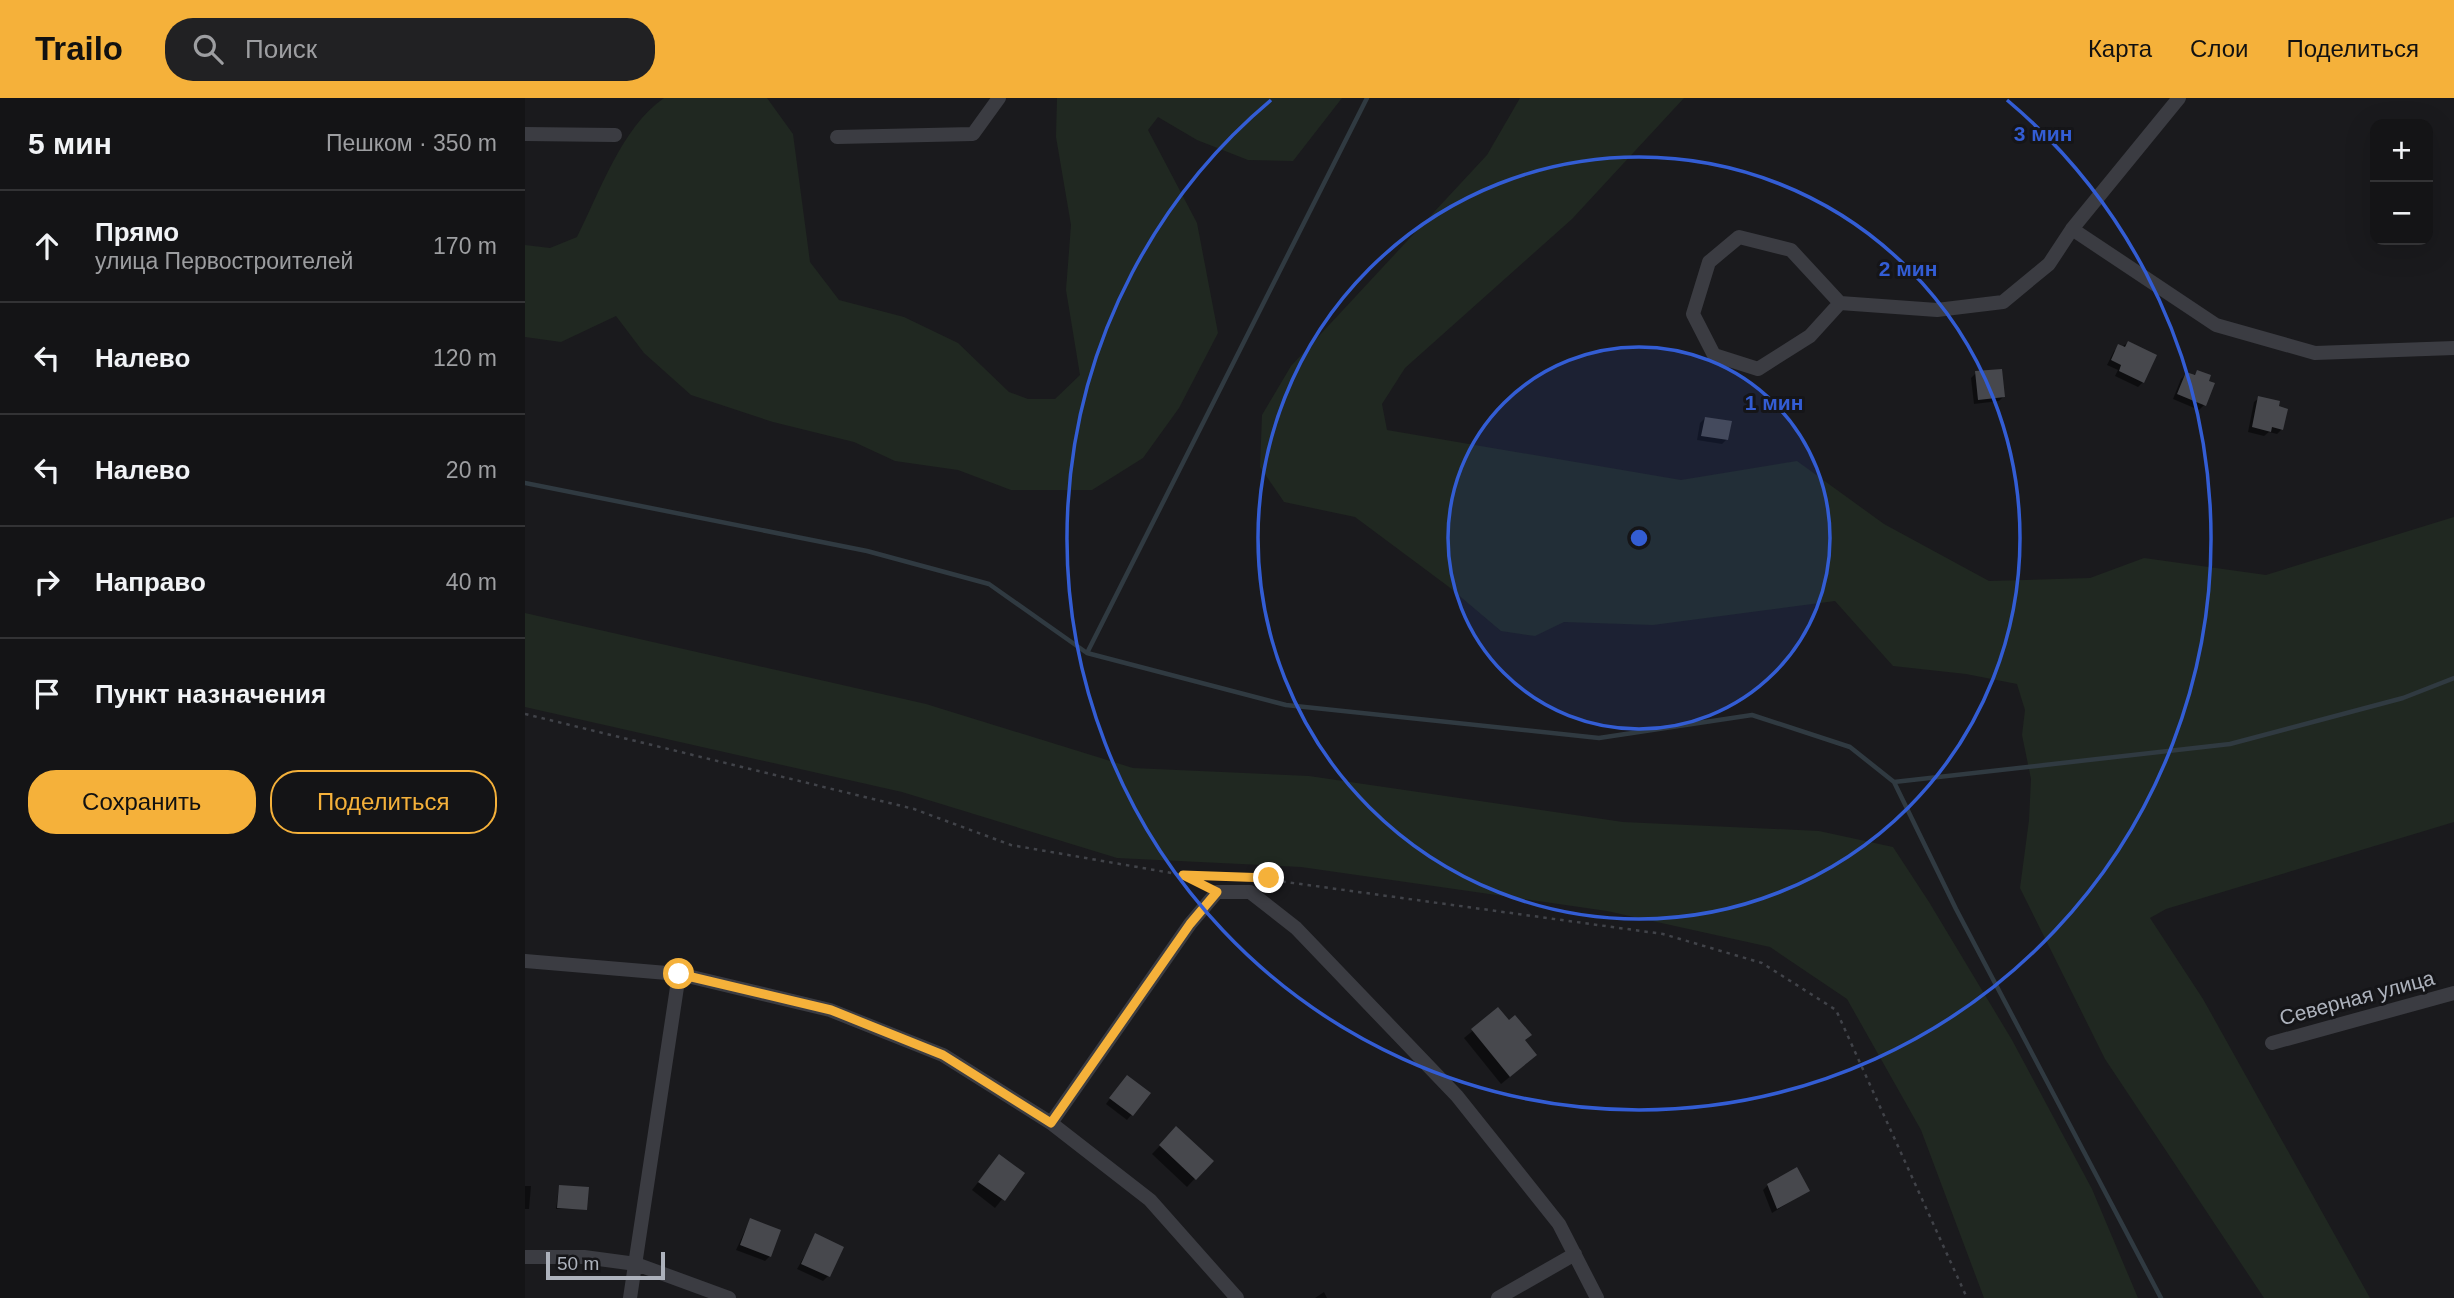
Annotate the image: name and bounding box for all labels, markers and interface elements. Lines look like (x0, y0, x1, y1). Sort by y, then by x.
search box (165, 18, 655, 81)
text: Trailo (35, 30, 123, 67)
icon: search (189, 30, 227, 68)
text: Поиск (245, 34, 317, 64)
text: Карта (2088, 35, 2152, 62)
text: Слои (2190, 35, 2248, 62)
text: Поделиться (2286, 35, 2419, 62)
map controls (2370, 119, 2433, 245)
button: + (2370, 119, 2433, 182)
text: 3 мин (2014, 122, 2072, 145)
text: 5 мин (28, 127, 112, 160)
text: Пешком · 350 m (326, 130, 497, 156)
button: − (2370, 182, 2433, 245)
text: Прямо (95, 217, 179, 247)
icon: ahead (28, 227, 66, 265)
text: 170 m (433, 233, 497, 259)
text: улица Первостроителей (95, 248, 353, 274)
text: 2 мин (1879, 257, 1937, 280)
icon: left (28, 339, 66, 377)
text: Налево (95, 343, 190, 373)
text: 120 m (433, 345, 497, 371)
text: 1 мин (1745, 391, 1803, 414)
icon: left (28, 451, 66, 489)
text: Налево (95, 455, 190, 485)
text: 20 m (446, 457, 497, 483)
centre of rings (1627, 526, 1651, 550)
icon: right (28, 563, 66, 601)
text: Направо (95, 567, 206, 597)
text: 40 m (446, 569, 497, 595)
icon: arrive (28, 675, 66, 713)
text: Пункт назначения (95, 679, 326, 709)
button: Сохранить (28, 770, 256, 834)
button: Поделиться (270, 770, 497, 834)
route end (1253, 862, 1284, 893)
route start (663, 958, 694, 989)
street label: Северная улица (2277, 966, 2437, 1029)
scale bar (546, 1249, 665, 1281)
text: 50 m (557, 1253, 599, 1274)

